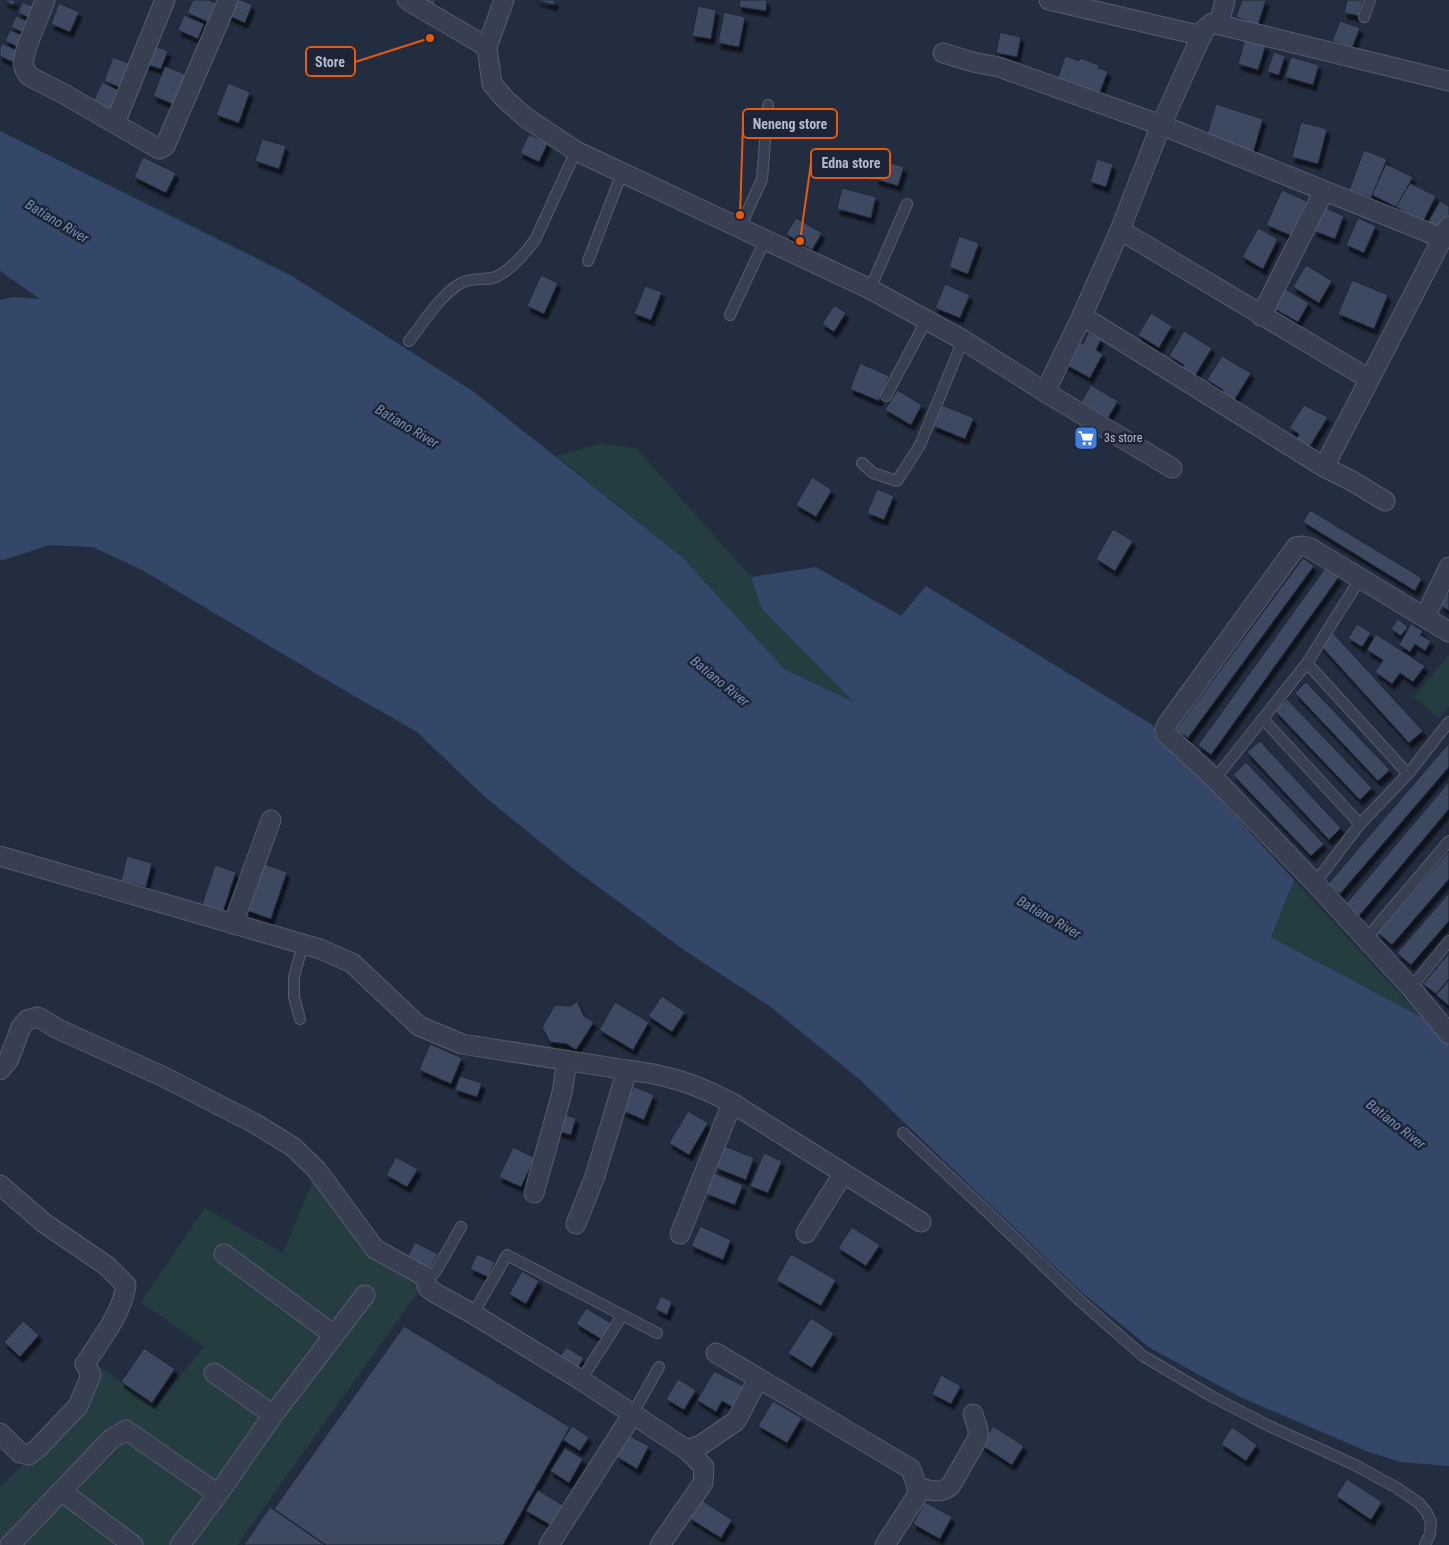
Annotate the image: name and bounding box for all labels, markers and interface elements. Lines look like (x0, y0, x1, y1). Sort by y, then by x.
callout: Store (306, 47, 355, 76)
text: Store (315, 54, 345, 70)
callout: Neneng store (743, 109, 837, 138)
text: Neneng store (753, 116, 828, 132)
callout: Edna store (811, 149, 890, 178)
text: Edna store (821, 155, 881, 171)
water label: Batiano River (23, 196, 92, 247)
water label: Batiano River (373, 401, 442, 452)
supermarket icon: 3s store (1073, 425, 1099, 451)
place label: 3s store (1104, 431, 1143, 445)
water label: Batiano River (687, 653, 753, 710)
water label: Batiano River (1014, 892, 1084, 942)
water label: Batiano River (1363, 1096, 1429, 1153)

